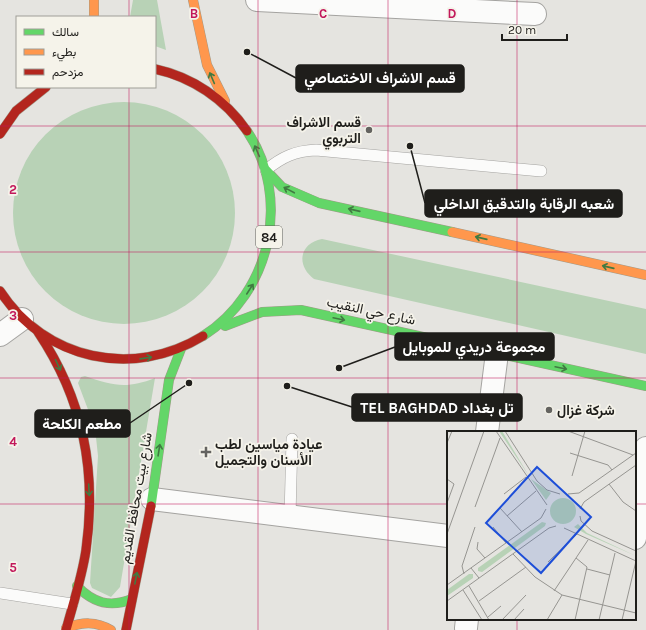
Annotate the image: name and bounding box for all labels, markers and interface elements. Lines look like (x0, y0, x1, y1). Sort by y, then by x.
text: B (190, 6, 198, 21)
text: C (319, 6, 327, 21)
text: D (448, 6, 457, 21)
legend (16, 16, 156, 88)
scale bar (502, 16, 567, 42)
text: 20 m (508, 23, 536, 37)
text: سالك (52, 25, 79, 39)
text: بطيء (52, 45, 76, 62)
text: مزدحم (52, 65, 83, 80)
callout: قسم الاشراف الاختصاصي (296, 65, 464, 92)
text: قسم الاشراف الاختصاصي (304, 69, 456, 91)
one-way arrow (208, 73, 215, 85)
place label: قسم الاشراف التربوي (286, 114, 361, 150)
marker: قسم الاشراف التربوي (364, 125, 374, 135)
one-way arrow (253, 145, 261, 157)
text: 2 (9, 182, 17, 197)
one-way arrow (283, 186, 295, 194)
callout: شعبه الرقابة والتدقيق الداخلي (425, 190, 622, 217)
text: شعبه الرقابة والتدقيق الداخلي (434, 195, 614, 217)
one-way arrow (348, 206, 361, 214)
road number: 84 (256, 226, 282, 248)
one-way arrow (475, 234, 488, 242)
one-way arrow (602, 262, 615, 270)
one-way arrow (246, 283, 255, 294)
street label: شارع حي النقيب (324, 293, 417, 332)
text: 3 (9, 308, 17, 323)
one-way arrow (332, 315, 345, 323)
callout: مجموعة دريدي للموبايل (395, 333, 554, 360)
text: مجموعة دريدي للموبايل (403, 338, 545, 360)
one-way arrow (139, 355, 152, 362)
one-way arrow (55, 359, 62, 371)
one-way arrow (555, 364, 568, 372)
callout: TEL BAGHDAD تل بغداد (352, 394, 522, 421)
text: TEL BAGHDAD تل بغداد (360, 399, 514, 417)
place label: شركة غزال (557, 402, 615, 419)
marker: شركة غزال (544, 405, 554, 415)
callout: مطعم الكلحة (35, 410, 130, 437)
text: مطعم الكلحة (42, 415, 122, 434)
street label: شارع بيت محافظ القديم (116, 431, 158, 565)
inset map (447, 431, 636, 620)
text: 4 (9, 434, 17, 449)
place label: عيادة مياسين لطب الأسنان والتجميل (215, 436, 323, 469)
one-way arrow (155, 444, 163, 457)
marker: عيادة مياسين لطب الأسنان والتجميل (200, 446, 212, 458)
one-way arrow (85, 483, 92, 496)
text: 5 (9, 560, 17, 575)
one-way arrow (133, 572, 141, 585)

